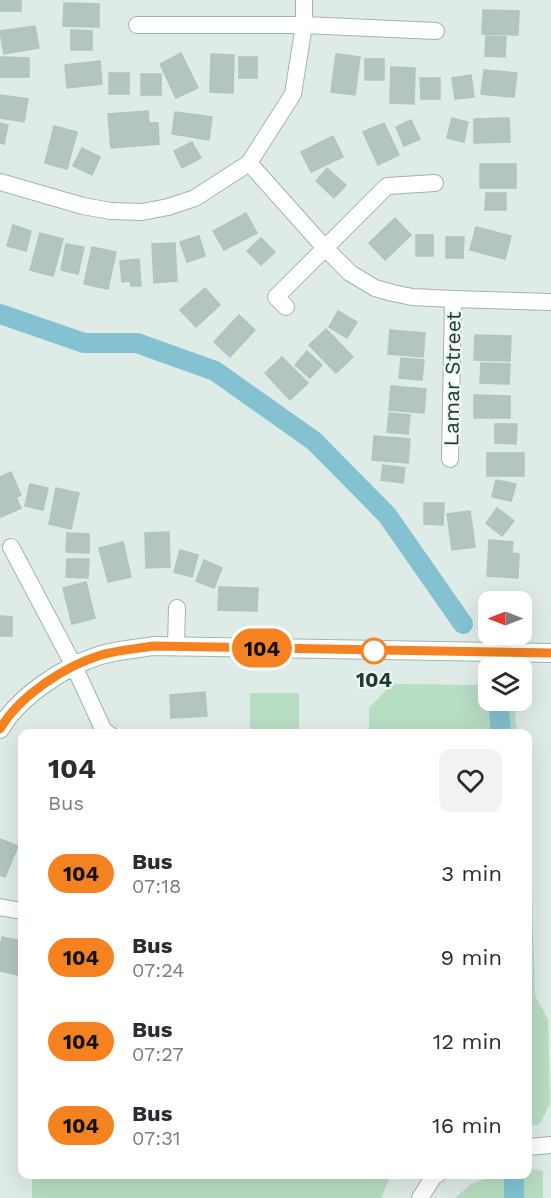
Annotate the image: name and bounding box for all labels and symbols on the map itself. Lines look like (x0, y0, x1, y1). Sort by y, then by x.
street label: Lamar Street (438, 311, 466, 447)
north arrow (478, 591, 532, 645)
line badge: 104 (228, 628, 296, 668)
marker: 104 (361, 638, 387, 664)
place label: 104 (356, 667, 392, 692)

